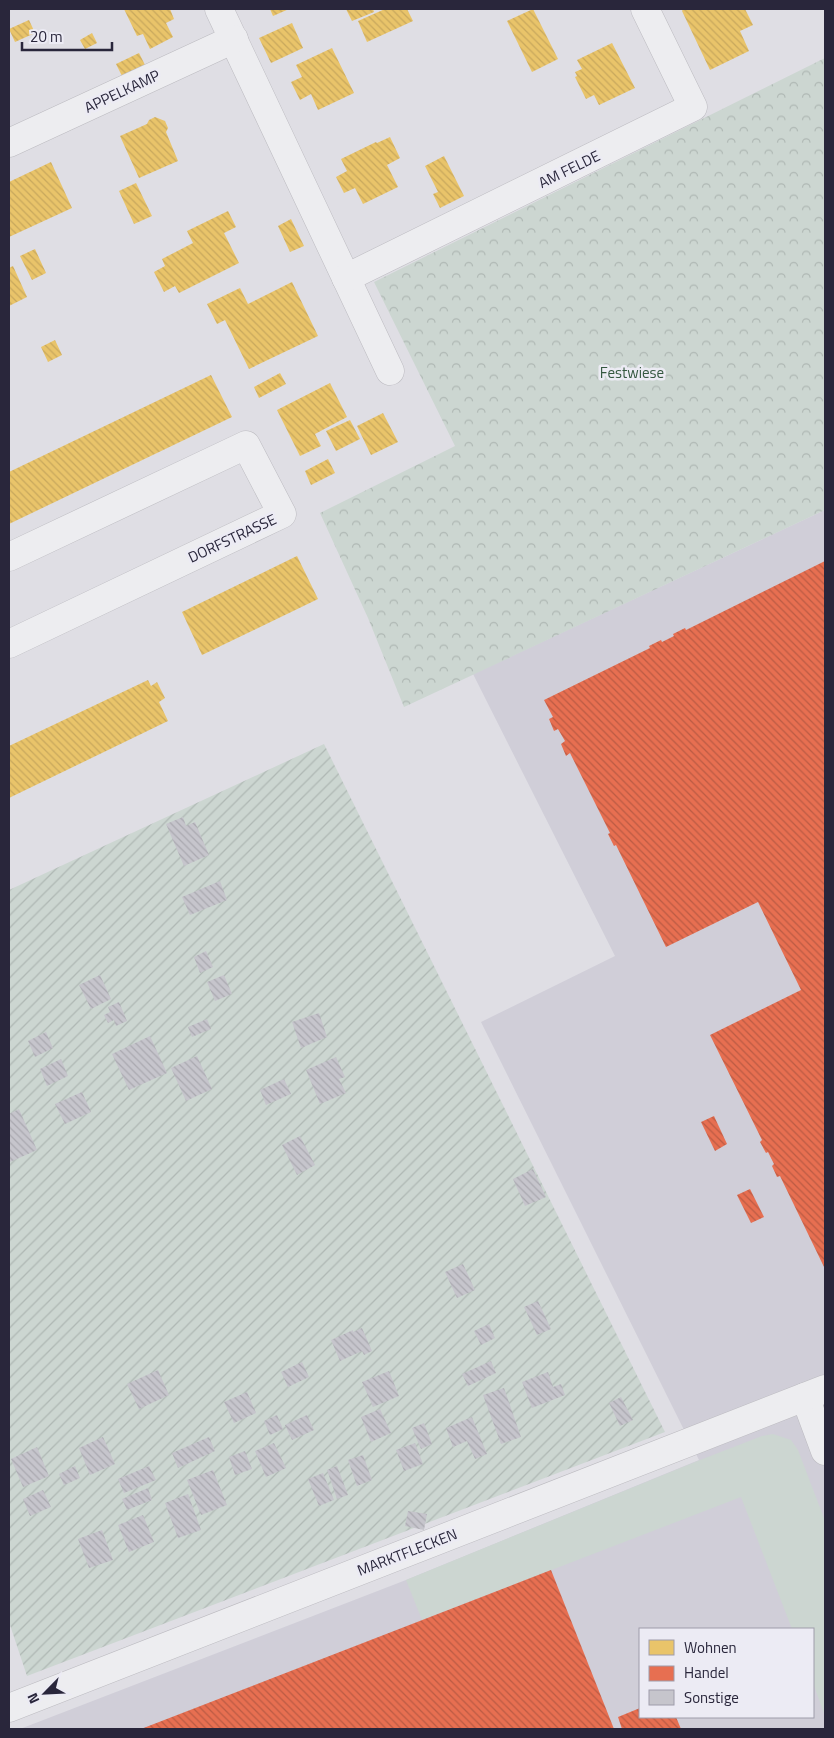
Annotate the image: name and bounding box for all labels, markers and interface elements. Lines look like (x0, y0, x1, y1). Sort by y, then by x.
scale bar (22, 20, 112, 52)
text: 20 m (30, 25, 63, 48)
street label: APPELKAMP (80, 63, 164, 119)
street label: AM FELDE (534, 144, 604, 194)
park label: Festwiese (600, 361, 664, 384)
street label: DORFSTRASSE (184, 507, 280, 569)
street label: MARKTFLECKEN (354, 1522, 460, 1582)
legend (639, 1628, 814, 1718)
text: Wohnen (684, 1636, 737, 1659)
text: Handel (684, 1661, 729, 1684)
north arrow (20, 1668, 70, 1718)
text: Sonstige (684, 1686, 739, 1709)
text: N (21, 1690, 44, 1707)

